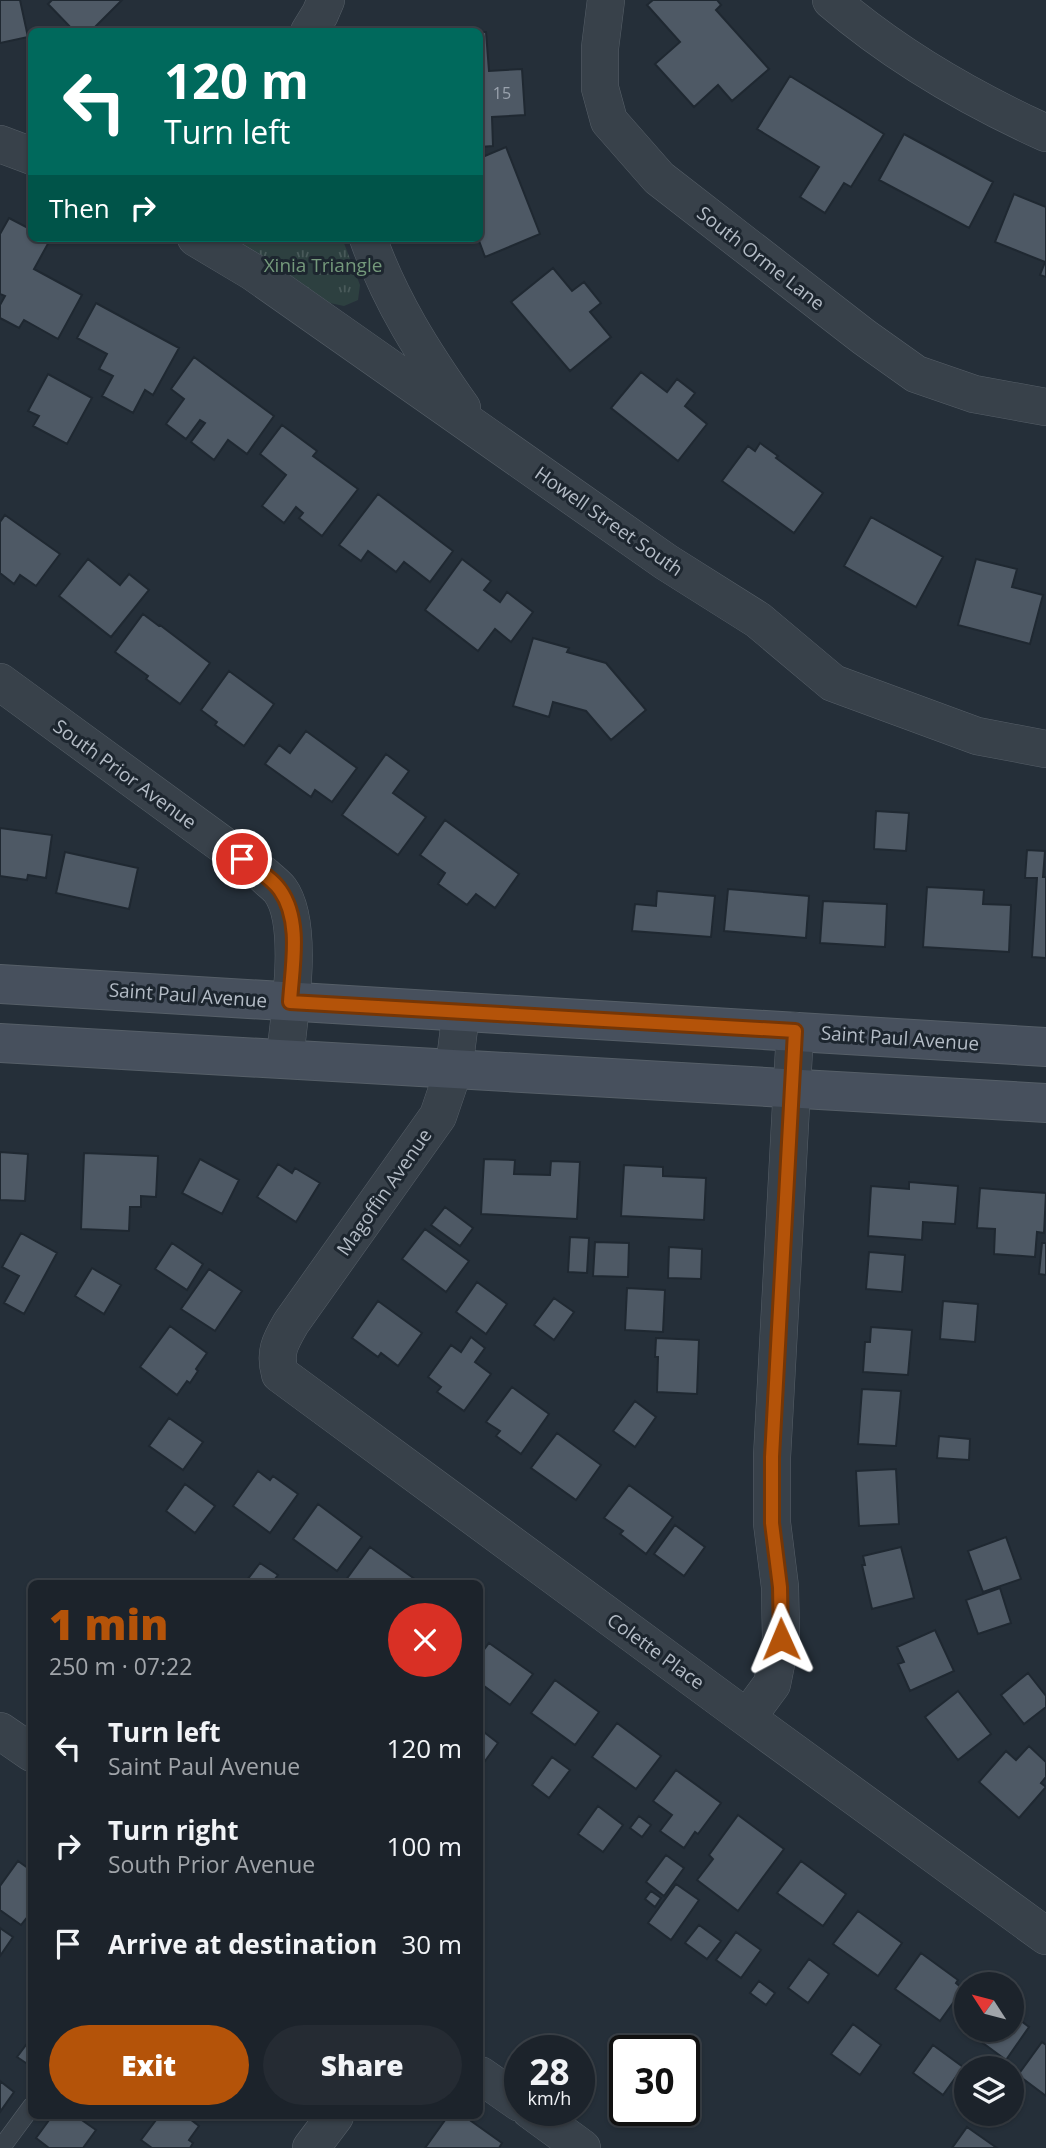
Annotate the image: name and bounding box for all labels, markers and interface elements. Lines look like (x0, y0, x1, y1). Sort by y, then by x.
text: 120 m (164, 47, 309, 113)
icon: left (49, 56, 140, 147)
house number: 15 (493, 82, 511, 104)
text: Turn left (164, 110, 290, 153)
icon: right (124, 189, 162, 227)
text: Then (49, 190, 110, 226)
street label: South Orme Lane (692, 200, 830, 316)
park label: Xinia Triangle (264, 252, 382, 278)
street label: Howell Street South (530, 460, 688, 582)
street label: South Prior Avenue (48, 713, 202, 835)
pin (212, 829, 272, 889)
icon: arrive (223, 840, 261, 878)
street label: Saint Paul Avenue (108, 976, 268, 1014)
street label: Saint Paul Avenue (820, 1019, 980, 1057)
street label: Magoffin Avenue (330, 1123, 438, 1261)
text: 1 min (49, 1595, 168, 1652)
position arrow (744, 1602, 818, 1676)
button: close (388, 1603, 462, 1677)
street label: Colette Place (602, 1607, 710, 1695)
text: 250 m · 07:22 (49, 1650, 192, 1682)
text: Turn left (108, 1714, 220, 1750)
icon: left (49, 1729, 87, 1767)
text: 120 m (387, 1730, 462, 1766)
text: Saint Paul Avenue (108, 1750, 300, 1782)
text: Turn right (108, 1812, 239, 1848)
icon: right (49, 1827, 87, 1865)
text: 100 m (387, 1828, 462, 1864)
text: South Prior Avenue (108, 1848, 315, 1880)
icon: arrive (49, 1925, 87, 1963)
text: Arrive at destination (108, 1926, 377, 1962)
text: 30 m (401, 1926, 462, 1962)
north arrow (954, 1972, 1024, 2042)
map controls (954, 1972, 1024, 2126)
button: Exit (49, 2025, 249, 2105)
button: Share (263, 2025, 462, 2105)
speed limit sign: 30 (609, 2035, 700, 2126)
text: 28 (529, 2048, 570, 2095)
button: layers (954, 2056, 1024, 2126)
text: km/h (528, 2086, 571, 2110)

